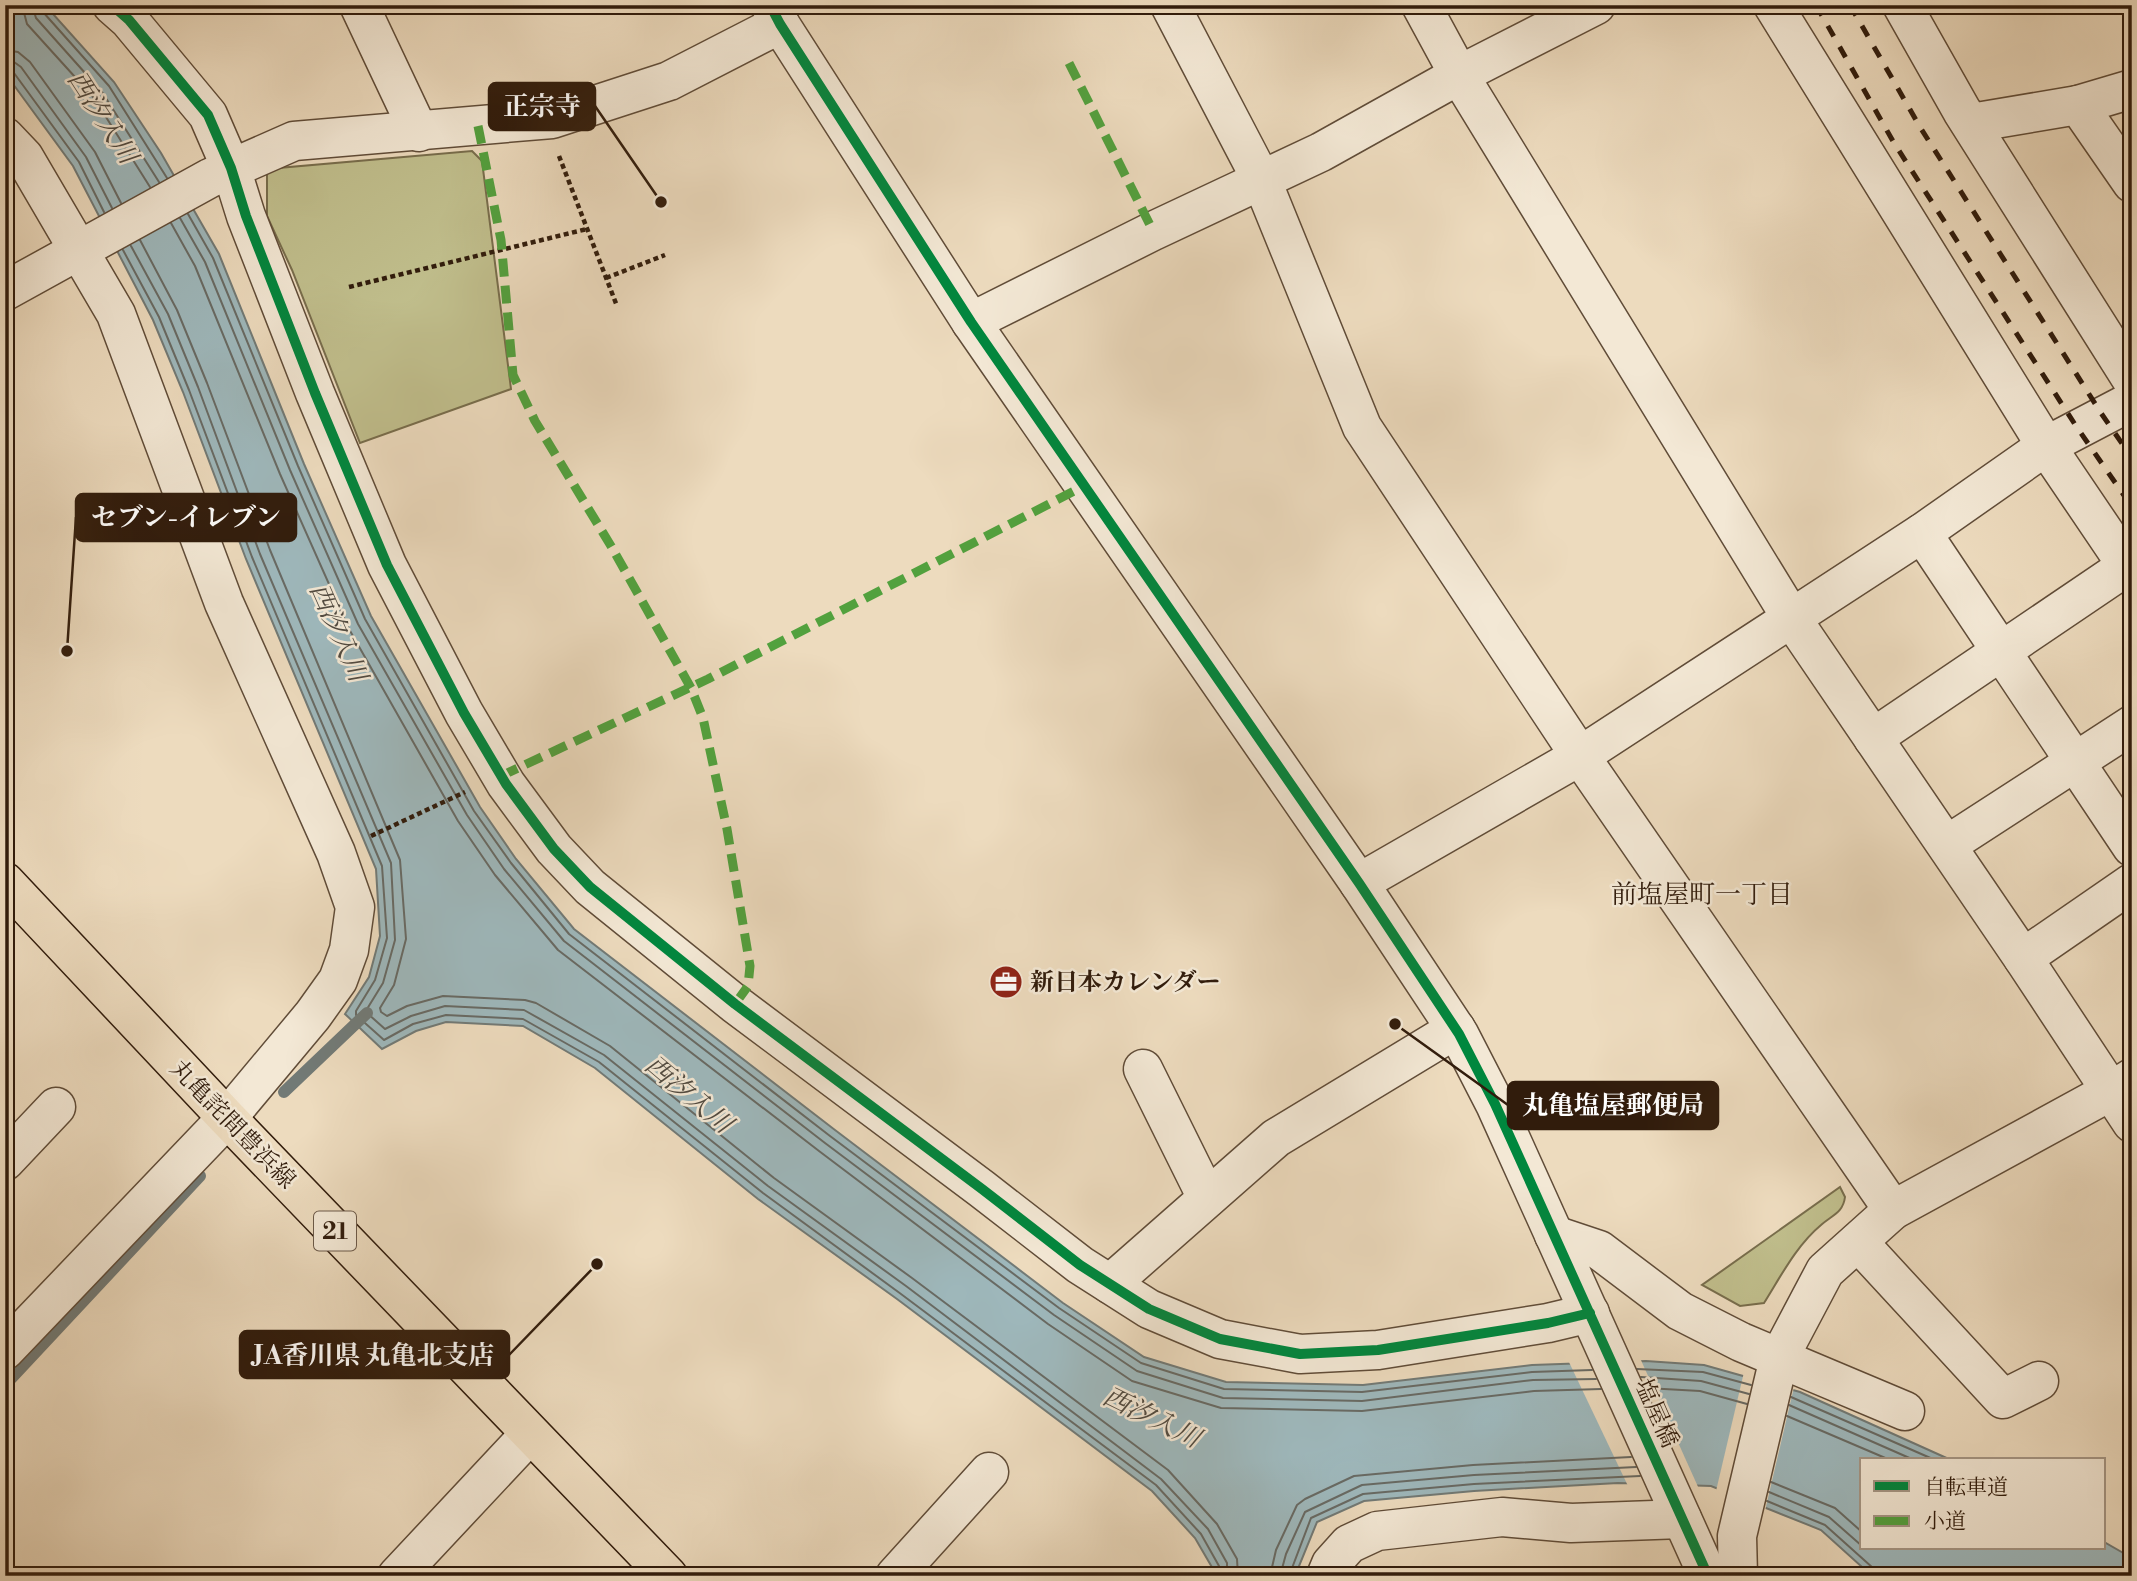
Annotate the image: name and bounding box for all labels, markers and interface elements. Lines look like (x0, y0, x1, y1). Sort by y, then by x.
water label: 西汐入川 (60, 65, 146, 172)
callout: 正宗寺 (489, 83, 595, 130)
text: 正宗寺 (503, 91, 581, 123)
callout: セブン-イレブン (76, 494, 296, 541)
text: セブン-イレブン (91, 502, 281, 534)
water label: 西汐入川 (302, 578, 375, 689)
district label: 前塩屋町一丁目 (1611, 879, 1793, 911)
office icon: 新日本カレンダー (987, 963, 1025, 1001)
place label: 新日本カレンダー (1030, 968, 1220, 998)
water label: 西汐入川 (638, 1049, 741, 1142)
street label: 丸亀詫間豊浜線 (163, 1054, 301, 1196)
callout: 丸亀塩屋郵便局 (1508, 1082, 1718, 1129)
text: 丸亀塩屋郵便局 (1522, 1090, 1704, 1122)
road number: 21 (314, 1212, 356, 1250)
callout: JA香川県 丸亀北支店 (240, 1331, 509, 1378)
text: JA香川県 丸亀北支店 (251, 1340, 494, 1372)
street label: 塩屋橋 (1628, 1374, 1684, 1452)
water label: 西汐入川 (1098, 1381, 1208, 1456)
legend (1860, 1458, 2106, 1550)
text: 自転車道 (1924, 1475, 2008, 1501)
text: 小道 (1924, 1509, 1966, 1535)

